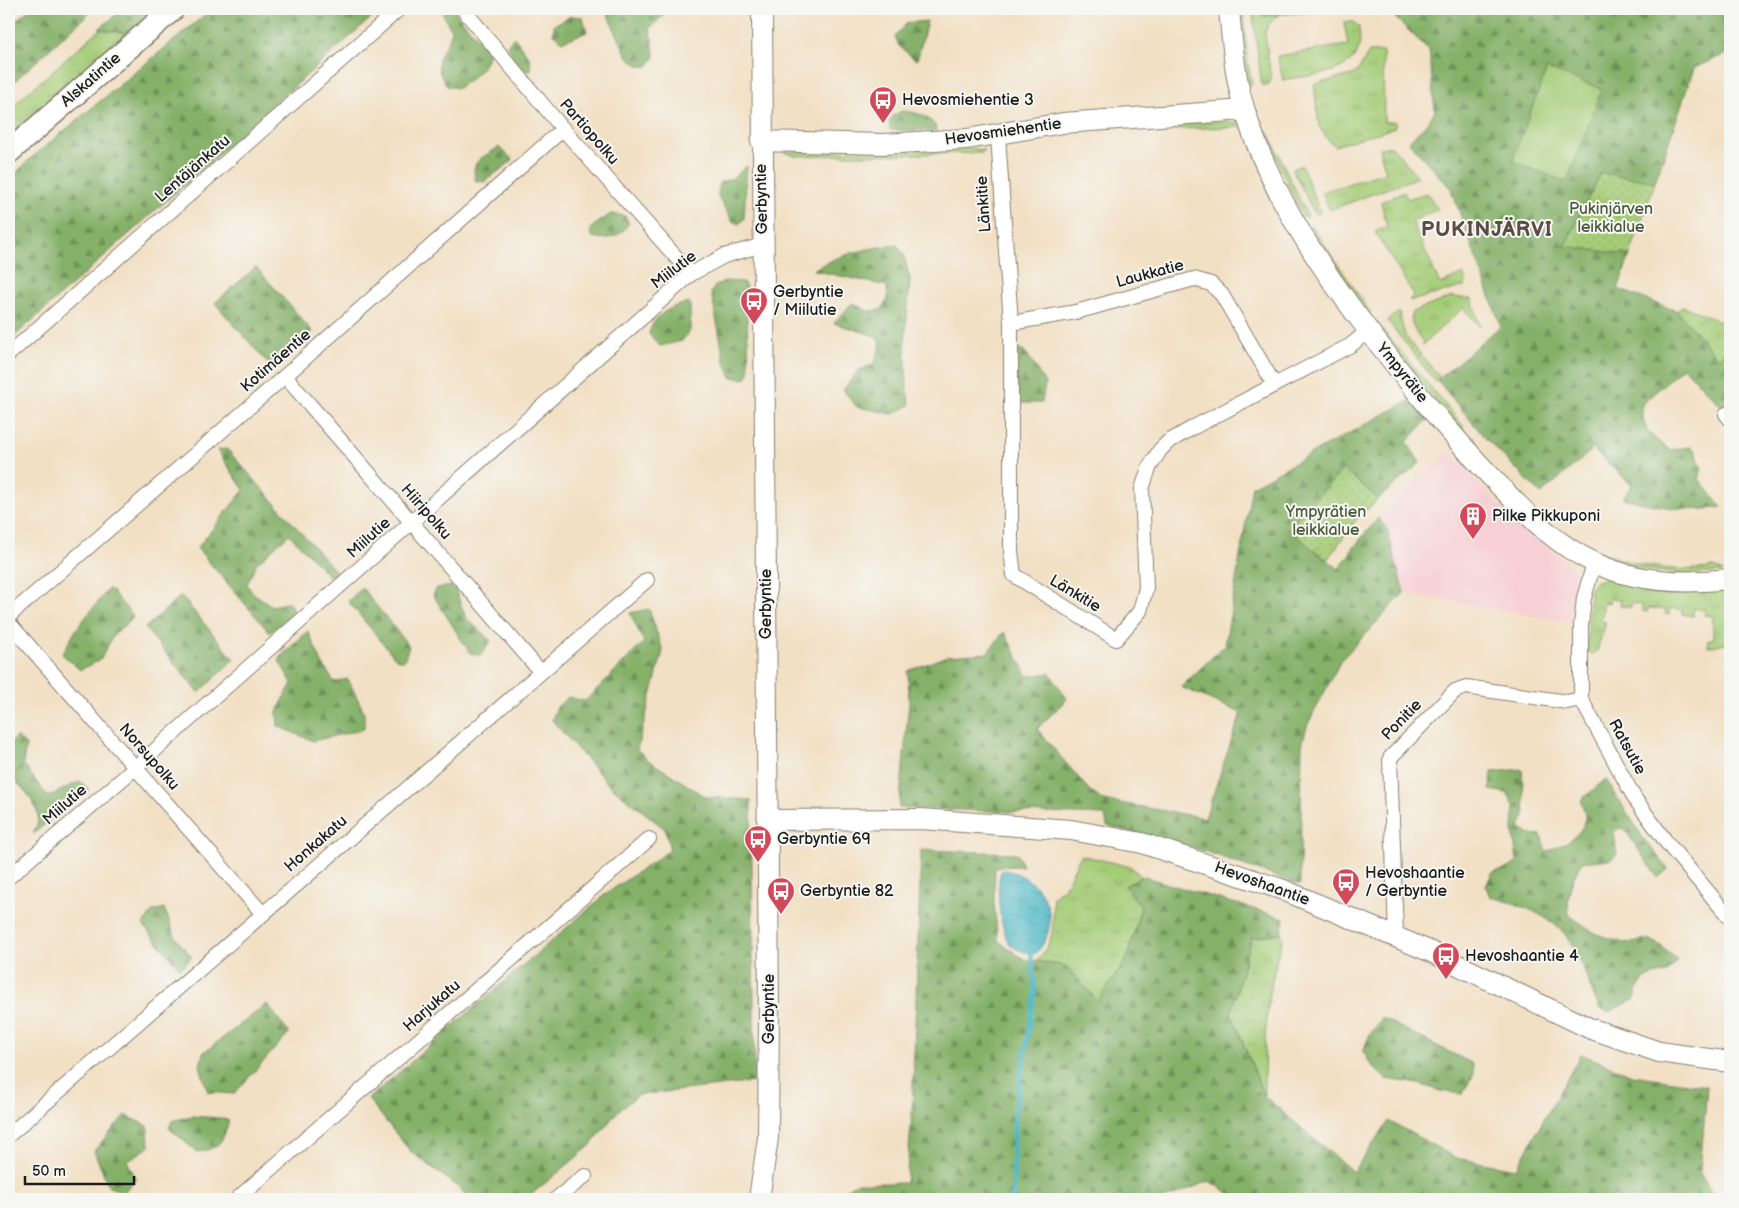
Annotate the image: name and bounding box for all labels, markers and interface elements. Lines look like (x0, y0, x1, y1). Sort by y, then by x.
street label: Alskatintie (57, 48, 125, 111)
bus stop icon: Hevosmiehentie 3 (868, 85, 898, 124)
place label: Hevosmiehentie 3 (902, 91, 1034, 110)
street label: Partiopolku (555, 95, 623, 169)
street label: Hevosmiehentie (943, 114, 1063, 150)
street label: Lentäjänkatu (152, 131, 234, 207)
street label: Gerbyntie (752, 163, 772, 234)
street label: Länkitie (973, 175, 995, 233)
park label: Pukinjärven leikkialue (1569, 200, 1653, 237)
district label: PUKINJÄRVI (1421, 216, 1553, 242)
street label: Miilutie (648, 246, 701, 293)
street label: Laukkatie (1114, 256, 1186, 292)
place label: Gerbyntie / Miilutie (773, 283, 844, 320)
bus stop icon: Gerbyntie / Miilutie (739, 286, 769, 325)
street label: Kotimäentie (237, 325, 315, 397)
street label: Ympyrätie (1371, 338, 1432, 407)
street label: Hiiripolku (397, 480, 455, 544)
building icon: Pilke Pikkuponi (1458, 501, 1488, 540)
park label: Ympyrätien leikkialue (1285, 503, 1366, 540)
place label: Pilke Pikkuponi (1492, 507, 1600, 526)
street label: Miilutie (343, 513, 395, 562)
street label: Gerbyntie (757, 568, 776, 639)
street label: Länkitie (1046, 571, 1105, 617)
street label: Ponitie (1378, 695, 1426, 744)
street label: Ratsutie (1604, 716, 1650, 778)
street label: Norsupolku (115, 720, 183, 794)
street label: Miilutie (39, 780, 91, 829)
street label: Honkakatu (281, 812, 351, 876)
bus stop icon: Gerbyntie 69 (743, 824, 773, 863)
place label: Gerbyntie 69 (777, 830, 871, 849)
street label: Hevoshaantie (1212, 858, 1313, 910)
place label: Hevoshaantie / Gerbyntie (1365, 864, 1465, 901)
bus stop icon: Hevoshaantie / Gerbyntie (1331, 867, 1361, 906)
bus stop icon: Gerbyntie 82 (766, 876, 796, 915)
place label: Gerbyntie 82 (800, 882, 894, 901)
bus stop icon: Hevoshaantie 4 (1431, 941, 1461, 980)
place label: Hevoshaantie 4 (1465, 947, 1579, 966)
street label: Gerbyntie (760, 973, 779, 1044)
street label: Harjukatu (399, 976, 465, 1036)
scale bar (25, 1153, 134, 1185)
text: 50 m (32, 1162, 66, 1181)

